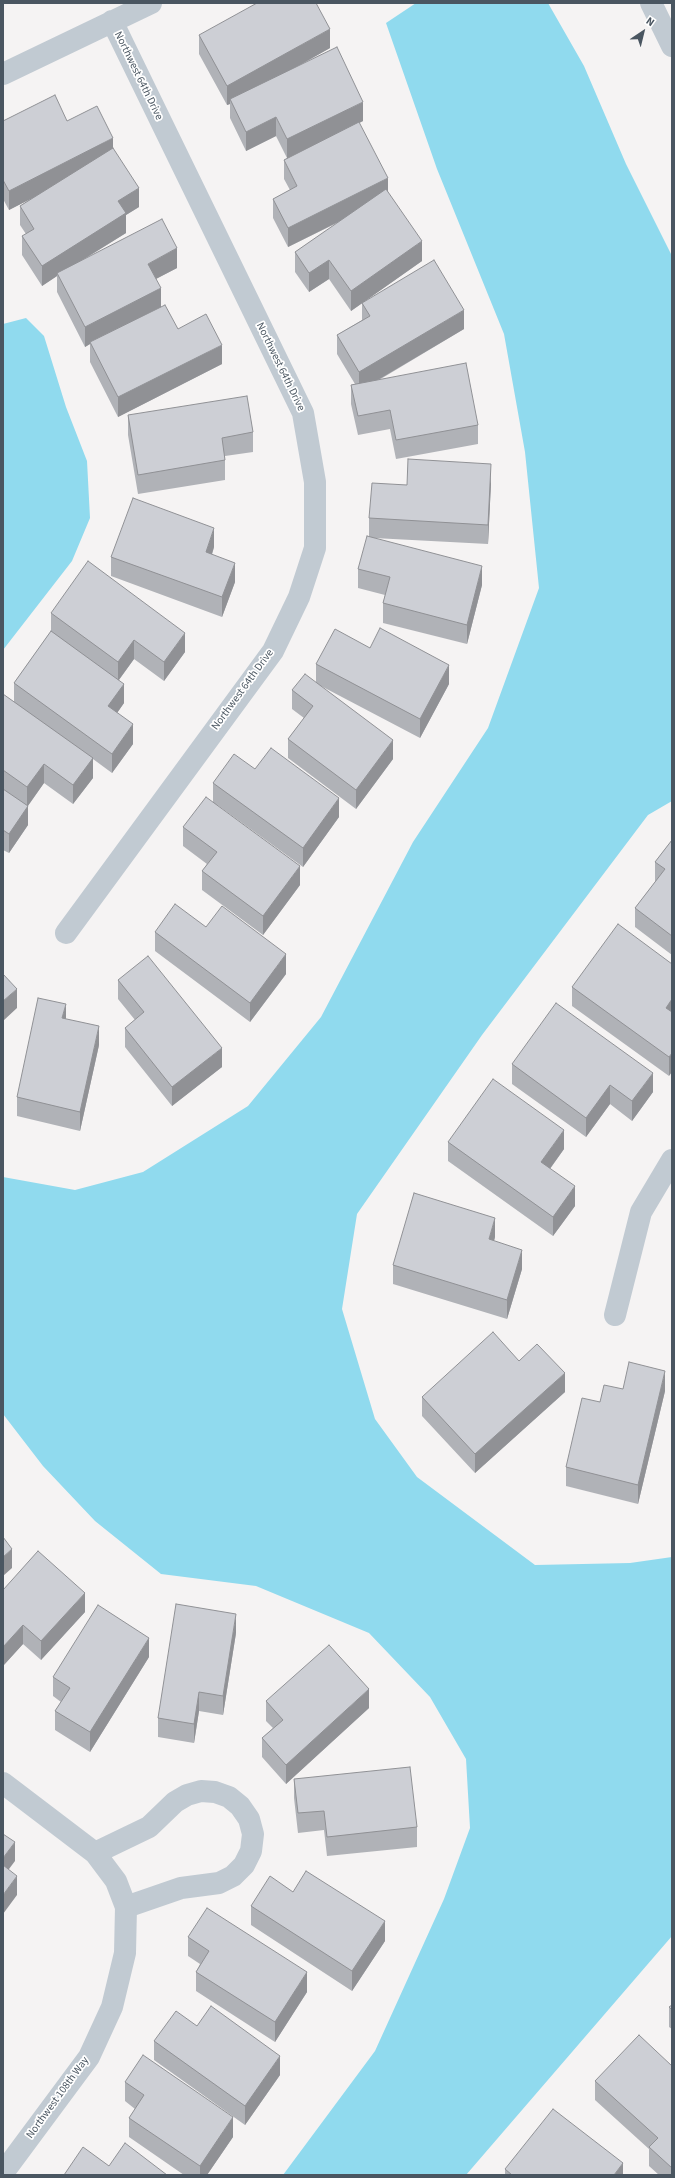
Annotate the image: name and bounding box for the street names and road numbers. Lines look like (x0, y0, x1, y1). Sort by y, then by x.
street label: Northwest 64th Drive (111, 30, 165, 122)
street label: Northwest 64th Drive (253, 321, 307, 413)
street label: Northwest 64th Drive (209, 647, 277, 733)
street label: Northwest 108th Way (24, 2055, 92, 2141)

